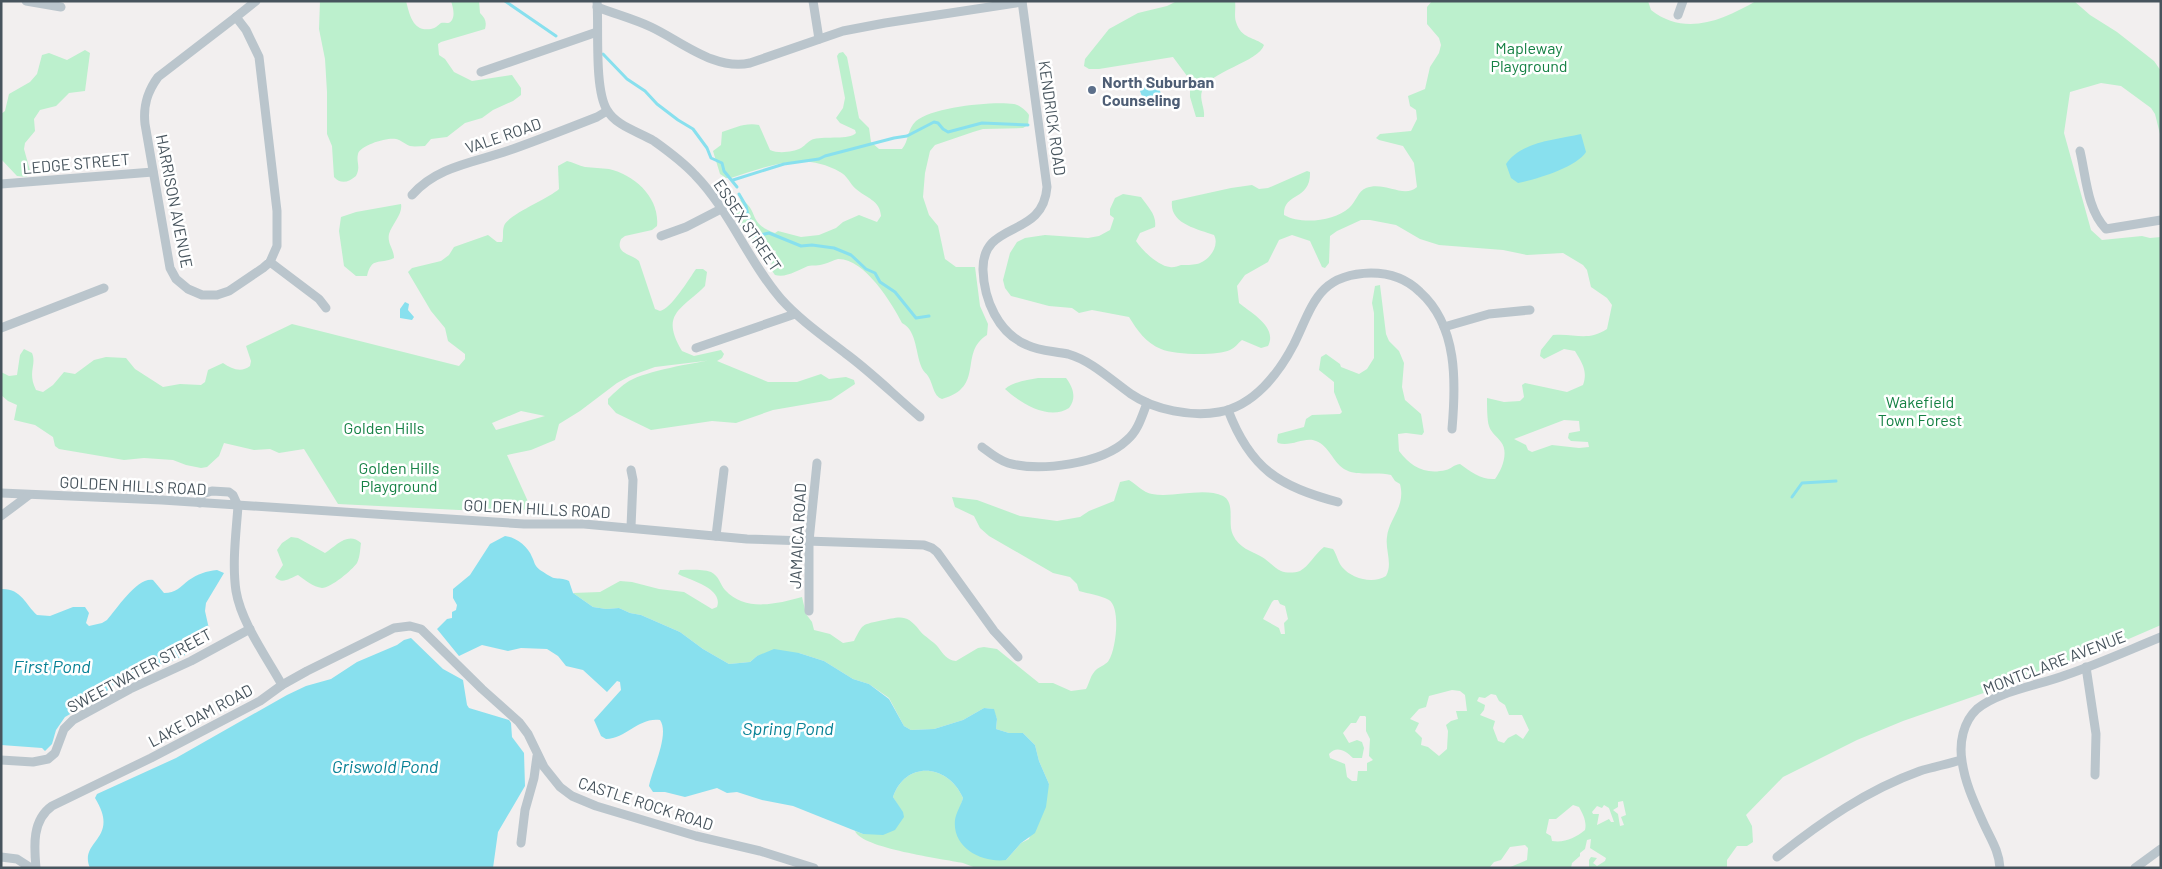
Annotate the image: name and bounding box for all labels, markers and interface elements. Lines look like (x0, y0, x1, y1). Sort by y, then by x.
park label: Mapleway Playground (1490, 38, 1568, 75)
street label: KENDRICK ROAD (1036, 59, 1070, 177)
place label: North Suburban Counseling (1102, 72, 1214, 109)
marker: North Suburban Counseling (1086, 84, 1098, 96)
street label: VALE ROAD (463, 113, 543, 157)
street label: HARRISON AVENUE (153, 132, 197, 270)
street label: LEDGE STREET (22, 149, 130, 177)
street label: ESSEX STREET (710, 175, 786, 275)
park label: Wakefield Town Forest (1878, 392, 1962, 429)
park label: Golden Hills (344, 418, 424, 437)
park label: Golden Hills Playground (359, 458, 439, 495)
street label: GOLDEN HILLS ROAD (59, 472, 207, 498)
street label: JAMAICA ROAD (785, 483, 809, 589)
street label: GOLDEN HILLS ROAD (463, 495, 611, 521)
street label: SWEETWATER STREET (64, 624, 214, 716)
street label: MONTCLARE AVENUE (1980, 626, 2128, 698)
water label: First Pond (13, 655, 91, 677)
street label: LAKE DAM ROAD (145, 680, 255, 750)
water label: Spring Pond (742, 717, 834, 739)
water label: Griswold Pond (332, 755, 439, 777)
street label: CASTLE ROCK ROAD (576, 772, 716, 834)

